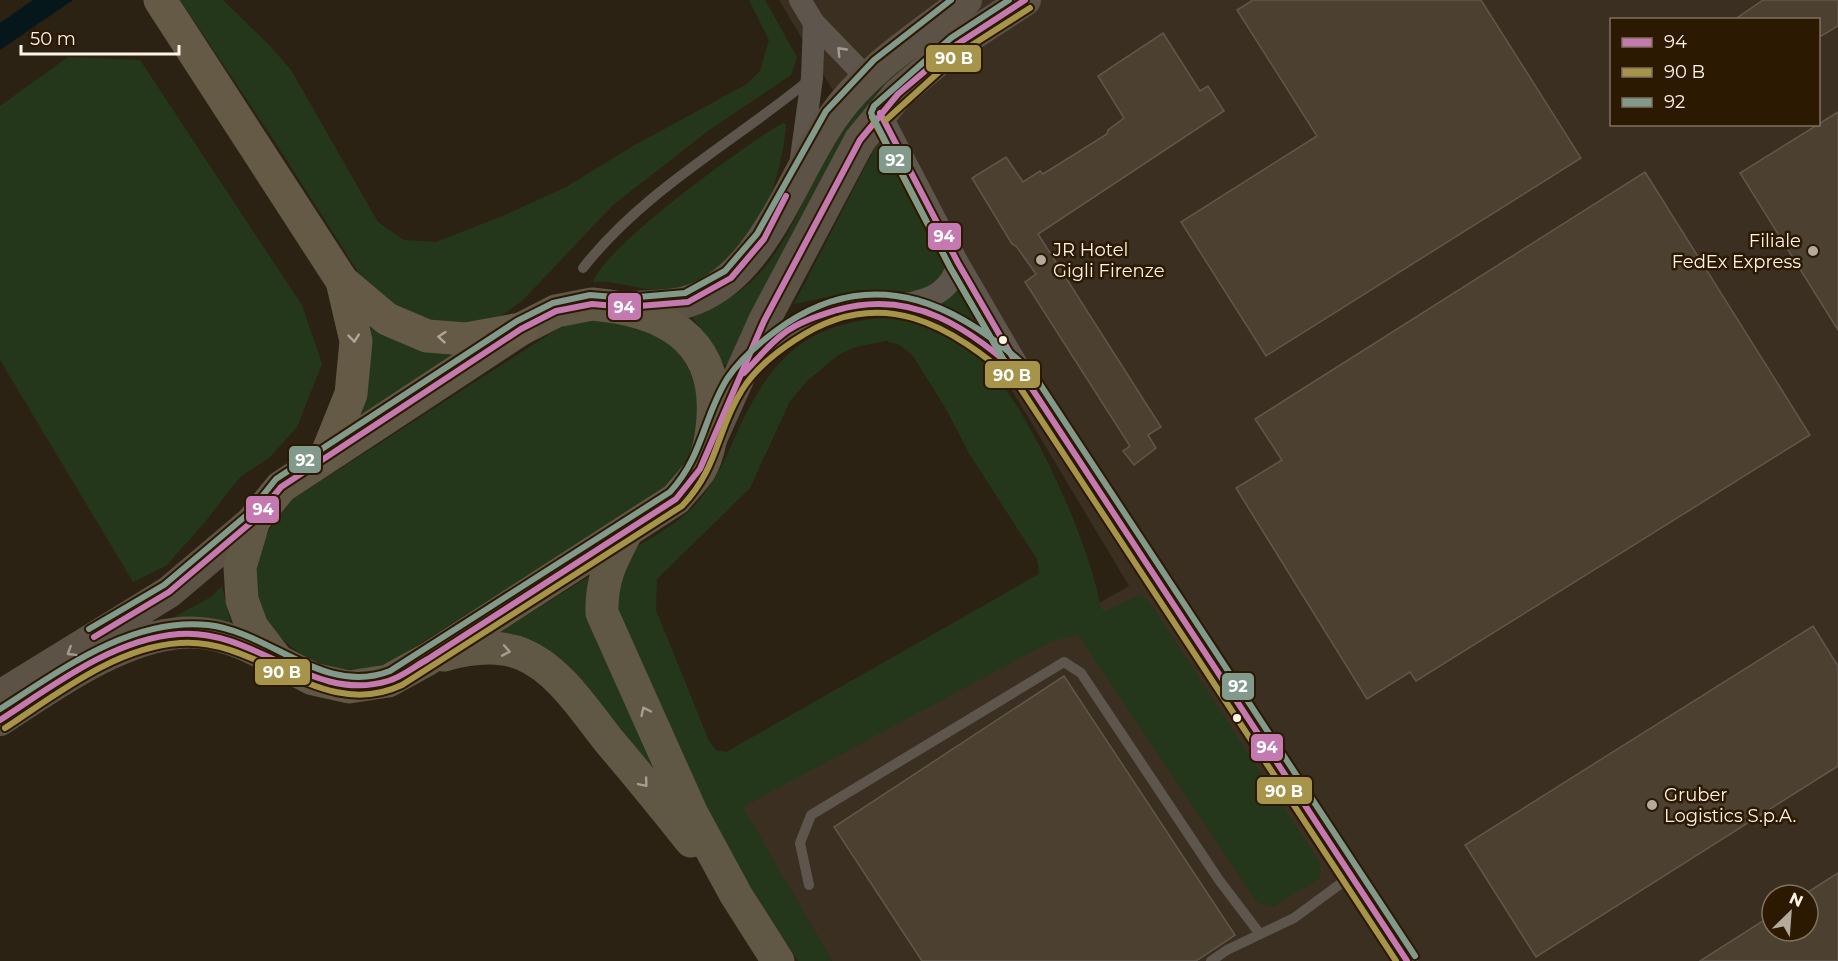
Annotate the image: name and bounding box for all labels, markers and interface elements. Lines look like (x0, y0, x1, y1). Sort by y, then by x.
scale bar (21, 18, 178, 56)
legend (1610, 18, 1820, 126)
text: 50 m (30, 28, 76, 50)
text: 94 (1664, 31, 1687, 53)
line badge: 90 B (925, 44, 982, 73)
one-way arrow (837, 47, 848, 58)
text: 90 B (935, 49, 973, 68)
text: 90 B (1664, 61, 1705, 83)
text: 92 (1664, 91, 1685, 113)
line badge: 92 (878, 145, 912, 174)
text: 92 (885, 151, 905, 170)
line badge: 94 (927, 222, 962, 251)
text: 94 (933, 227, 955, 246)
place label: Filiale FedEx Express (1672, 230, 1801, 273)
place label: JR Hotel Gigli Firenze (1052, 239, 1165, 282)
marker: Filiale FedEx Express (1806, 244, 1820, 258)
marker: JR Hotel Gigli Firenze (1034, 253, 1048, 267)
line badge: 94 (607, 292, 642, 321)
text: 94 (613, 298, 635, 317)
one-way arrow (437, 331, 447, 344)
one-way arrow (347, 333, 360, 342)
unlabelled marker (997, 334, 1009, 346)
line badge: 90 B (984, 360, 1041, 389)
text: 90 B (993, 366, 1031, 385)
line badge: 92 (288, 445, 322, 474)
text: 92 (295, 451, 315, 470)
line badge: 94 (245, 495, 280, 524)
text: 94 (252, 500, 274, 519)
one-way arrow (67, 644, 77, 656)
one-way arrow (501, 644, 511, 657)
line badge: 90 B (254, 658, 311, 686)
text: 90 B (263, 663, 301, 682)
line badge: 92 (1221, 672, 1255, 701)
text: 92 (1228, 677, 1248, 696)
one-way arrow (640, 707, 652, 718)
unlabelled marker (1231, 712, 1243, 724)
line badge: 94 (1250, 733, 1284, 762)
text: 94 (1256, 738, 1278, 757)
one-way arrow (637, 776, 648, 787)
line badge: 90 B (1256, 776, 1313, 805)
text: 90 B (1265, 782, 1303, 801)
place label: Gruber Logistics S.p.A. (1664, 784, 1796, 827)
marker: Gruber Logistics S.p.A. (1645, 798, 1659, 812)
north arrow (1760, 883, 1820, 943)
text: N (1786, 889, 1806, 911)

